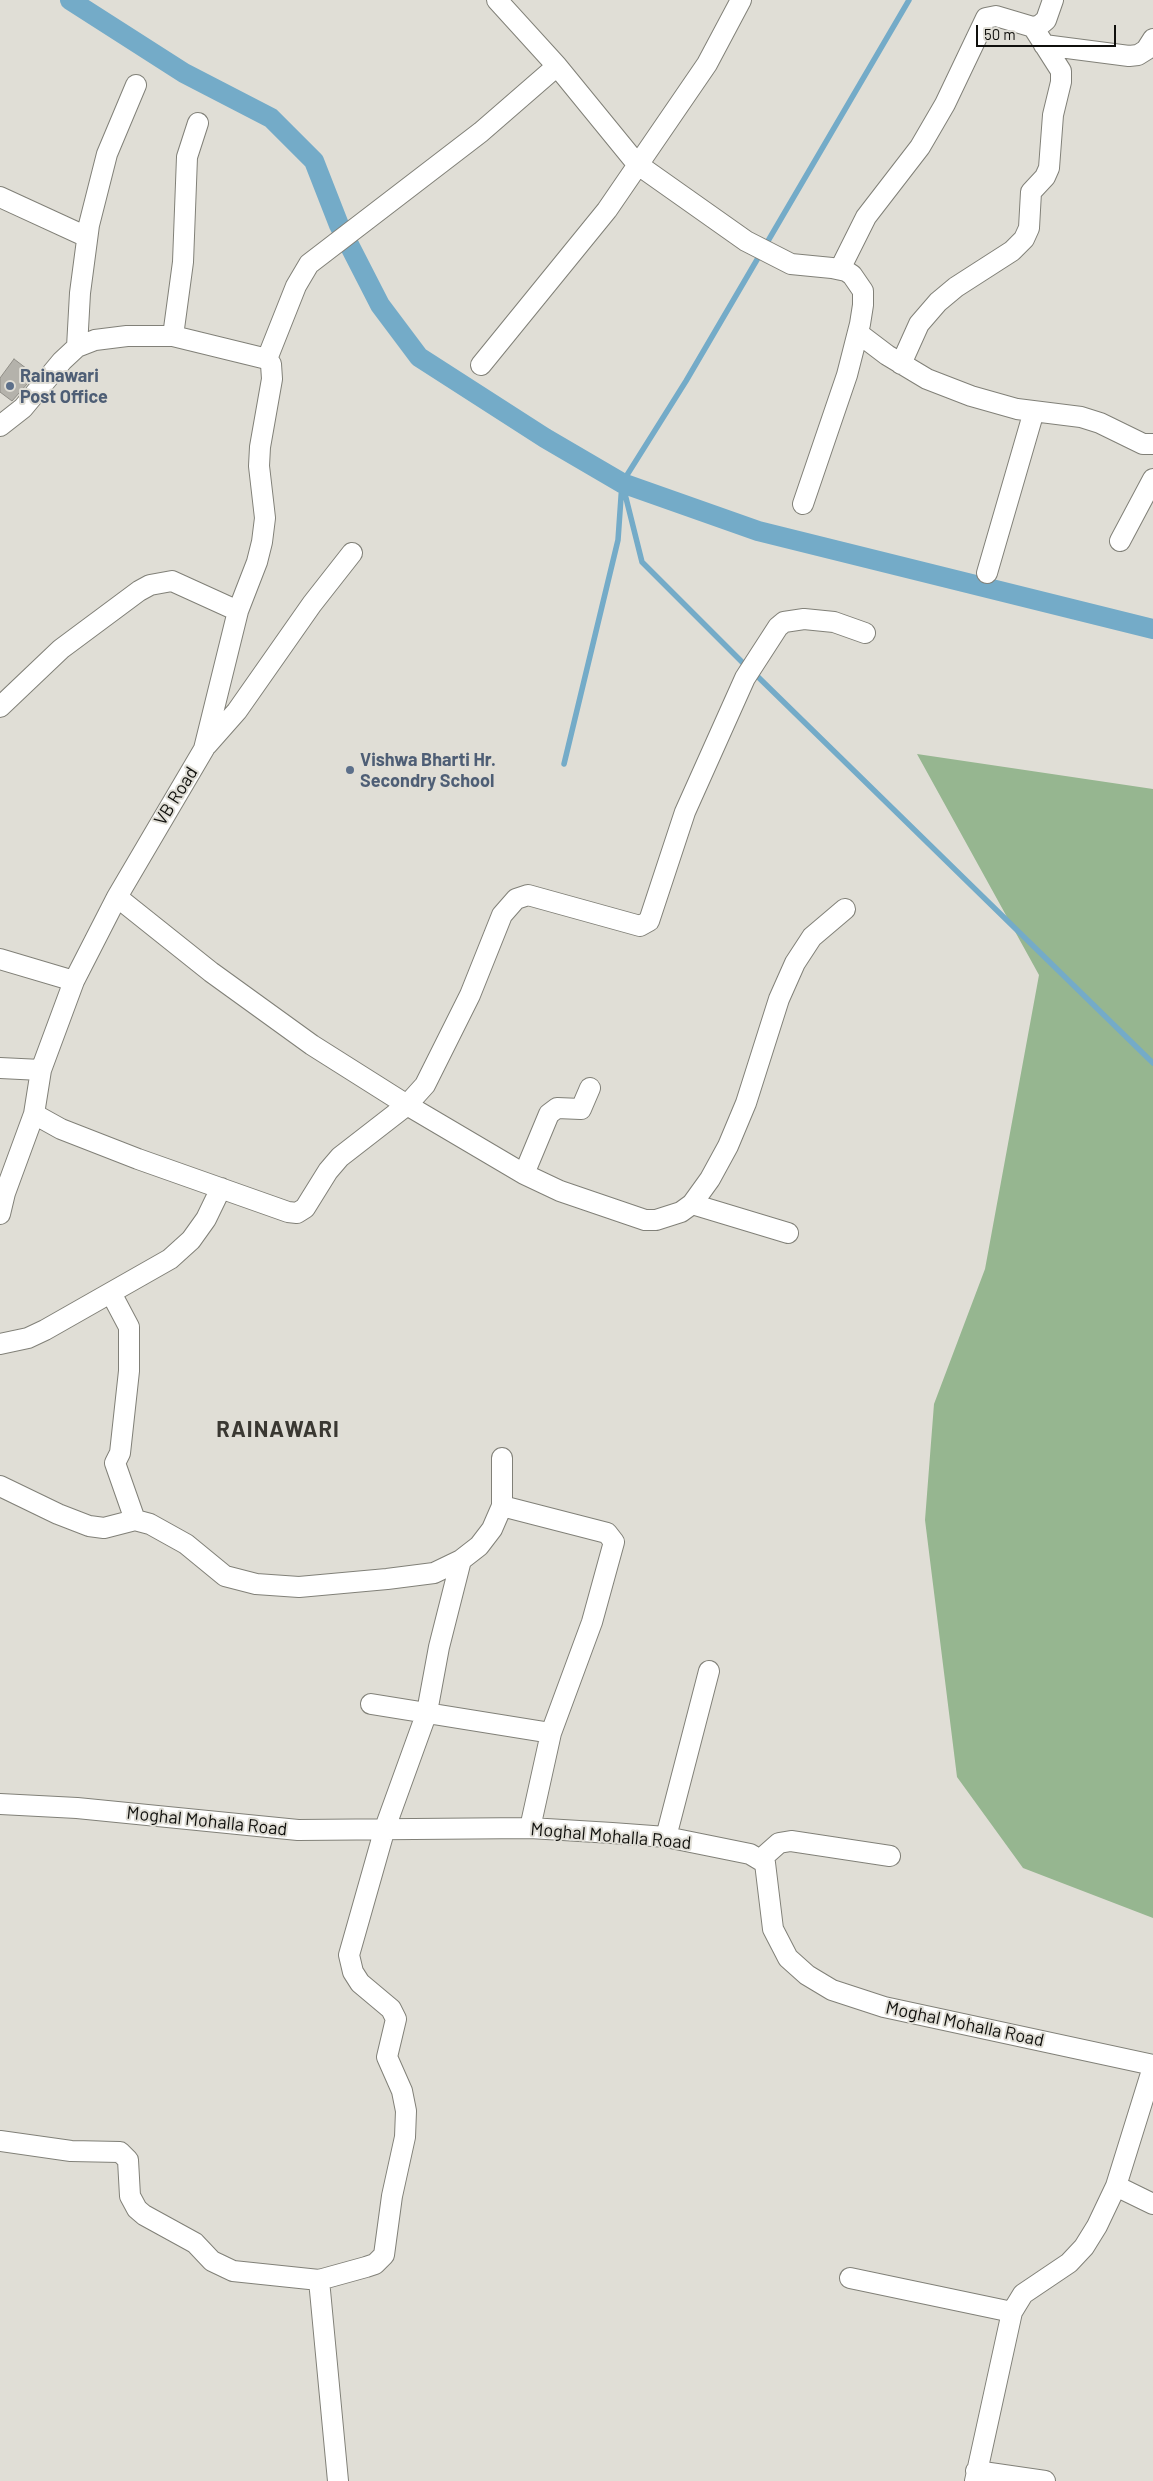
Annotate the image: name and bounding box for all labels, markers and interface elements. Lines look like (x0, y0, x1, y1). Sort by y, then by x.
scale bar (978, 15, 1118, 47)
text: 50 m (984, 25, 1016, 43)
place label: Rainawari Post Office (20, 365, 108, 408)
marker: Rainawari Post Office (4, 380, 16, 392)
place label: Vishwa Bharti Hr. Secondry School (360, 749, 496, 792)
street label: VB Road (150, 763, 202, 829)
marker: Vishwa Bharti Hr. Secondry School (344, 764, 356, 776)
district label: RAINAWARI (215, 1417, 341, 1443)
street label: Moghal Mohalla Road (126, 1802, 288, 1840)
street label: Moghal Mohalla Road (530, 1818, 692, 1854)
street label: Moghal Mohalla Road (884, 1997, 1046, 2051)

